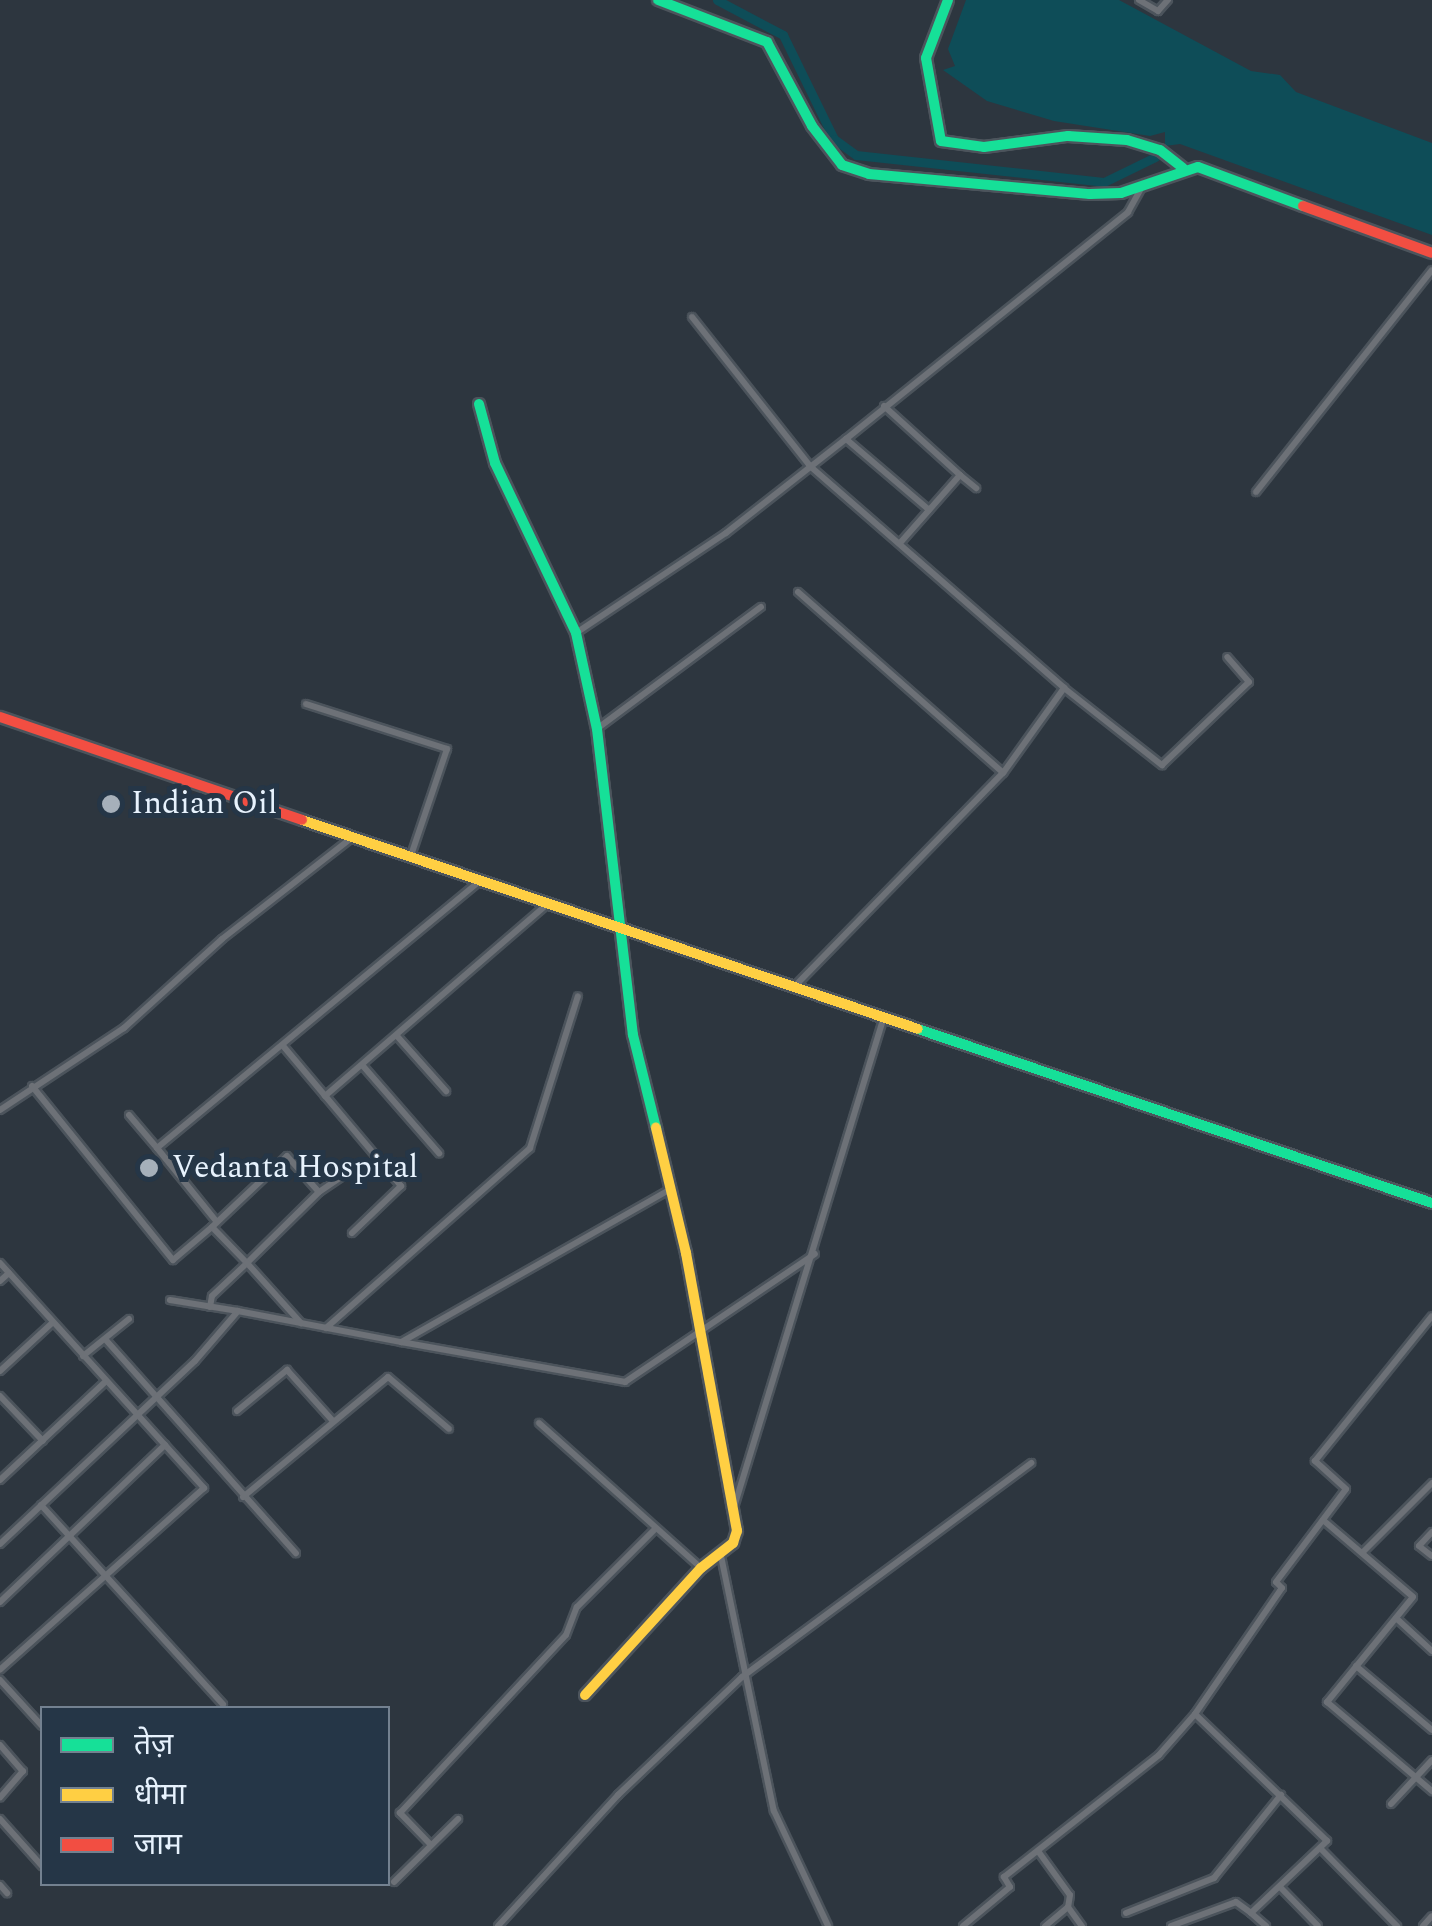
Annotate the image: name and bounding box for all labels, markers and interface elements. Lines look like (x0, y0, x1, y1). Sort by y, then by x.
place label: Indian Oil (131, 785, 278, 823)
marker: Indian Oil (100, 793, 122, 815)
place label: Vedanta Hospital (172, 1149, 418, 1187)
marker: Vedanta Hospital (136, 1155, 162, 1181)
legend (40, 1706, 390, 1886)
text: तेज़ (134, 1722, 173, 1768)
text: धीमा (134, 1772, 186, 1818)
text: जाम (134, 1822, 182, 1868)

